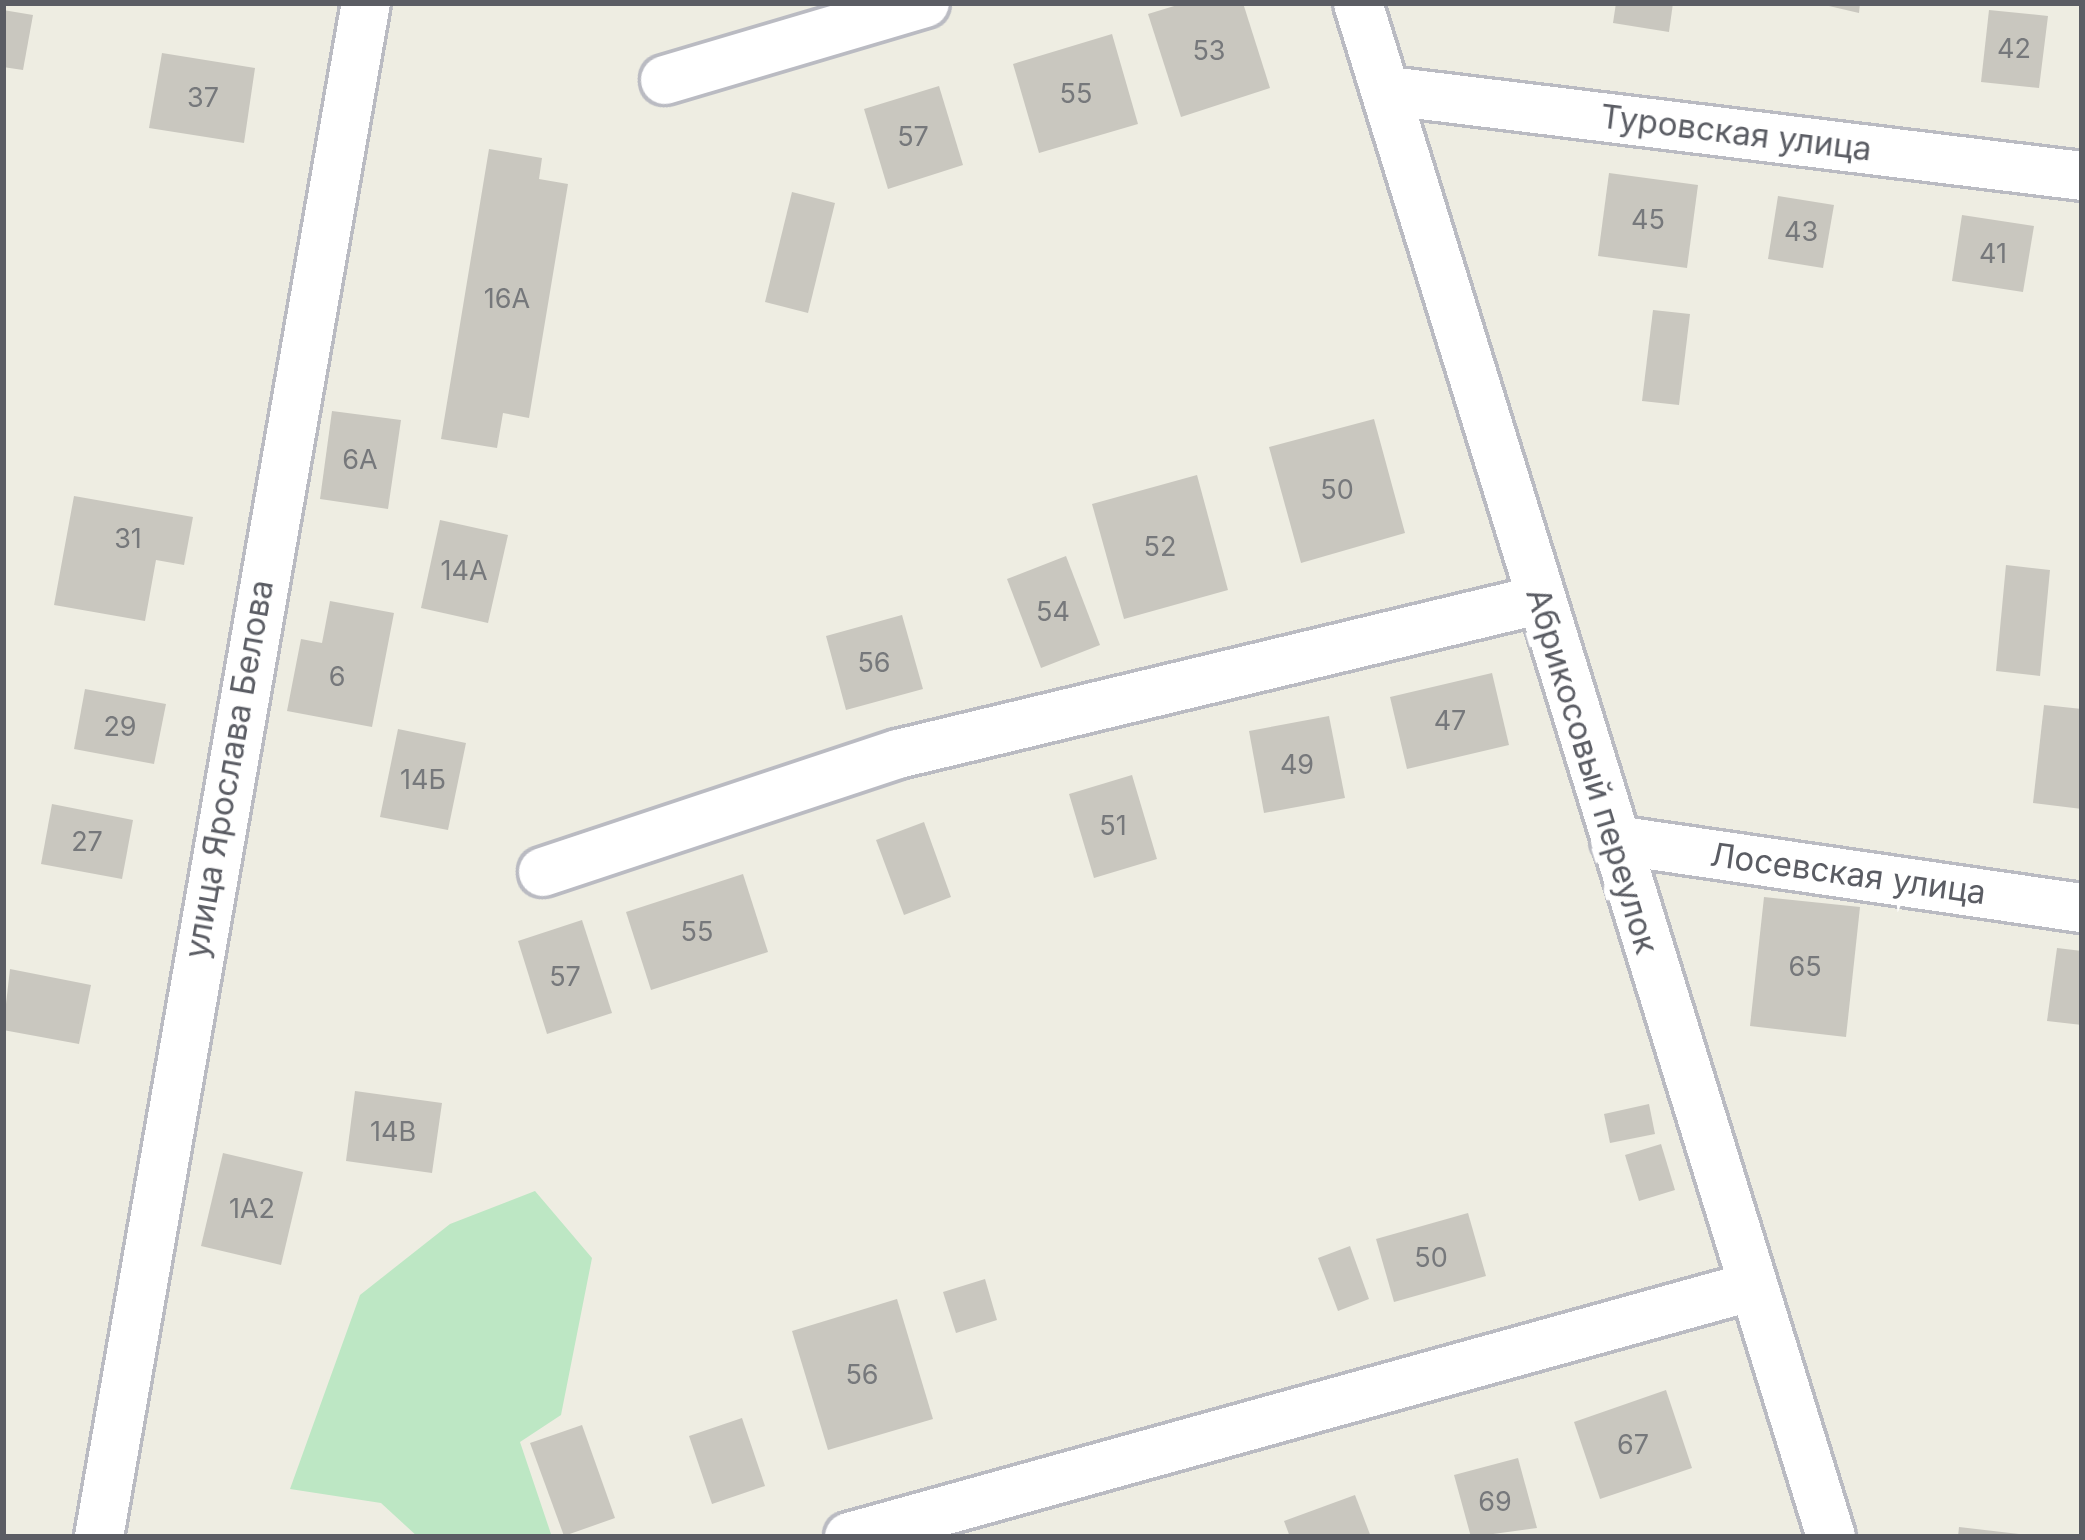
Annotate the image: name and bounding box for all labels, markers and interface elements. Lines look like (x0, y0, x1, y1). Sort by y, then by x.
house number: 42 (1997, 33, 2031, 65)
house number: 53 (1192, 35, 1226, 67)
house number: 55 (1060, 78, 1092, 110)
house number: 37 (187, 82, 219, 114)
street label: Туровская улица (1598, 97, 1874, 169)
house number: 57 (897, 121, 929, 153)
house number: 45 (1631, 204, 1665, 236)
house number: 43 (1784, 216, 1818, 248)
house number: 41 (1979, 238, 2007, 270)
house number: 16А (484, 283, 530, 315)
house number: 6А (342, 444, 378, 476)
house number: 50 (1320, 474, 1354, 506)
house number: 31 (114, 523, 142, 555)
house number: 52 (1144, 531, 1176, 563)
house number: 14А (440, 555, 488, 587)
street label: улица Ярослава Белова (176, 577, 282, 961)
street label: Абрикосовый переулок (1517, 583, 1667, 959)
house number: 54 (1036, 596, 1070, 628)
house number: 56 (857, 647, 891, 679)
house number: 6 (329, 661, 345, 693)
house number: 47 (1434, 705, 1466, 737)
house number: 29 (103, 711, 137, 743)
house number: 49 (1280, 749, 1314, 781)
house number: 14Б (400, 764, 446, 796)
house number: 51 (1099, 810, 1127, 842)
house number: 27 (71, 826, 103, 858)
street label: Лосевская улица (1708, 835, 1988, 913)
house number: 55 (681, 916, 713, 948)
house number: 65 (1788, 951, 1822, 983)
house number: 57 (549, 961, 581, 993)
house number: 14В (370, 1116, 416, 1148)
house number: 1А2 (229, 1193, 275, 1225)
house number: 50 (1414, 1242, 1448, 1274)
house number: 56 (845, 1359, 879, 1391)
house number: 67 (1617, 1429, 1649, 1461)
house number: 69 (1478, 1486, 1512, 1518)

